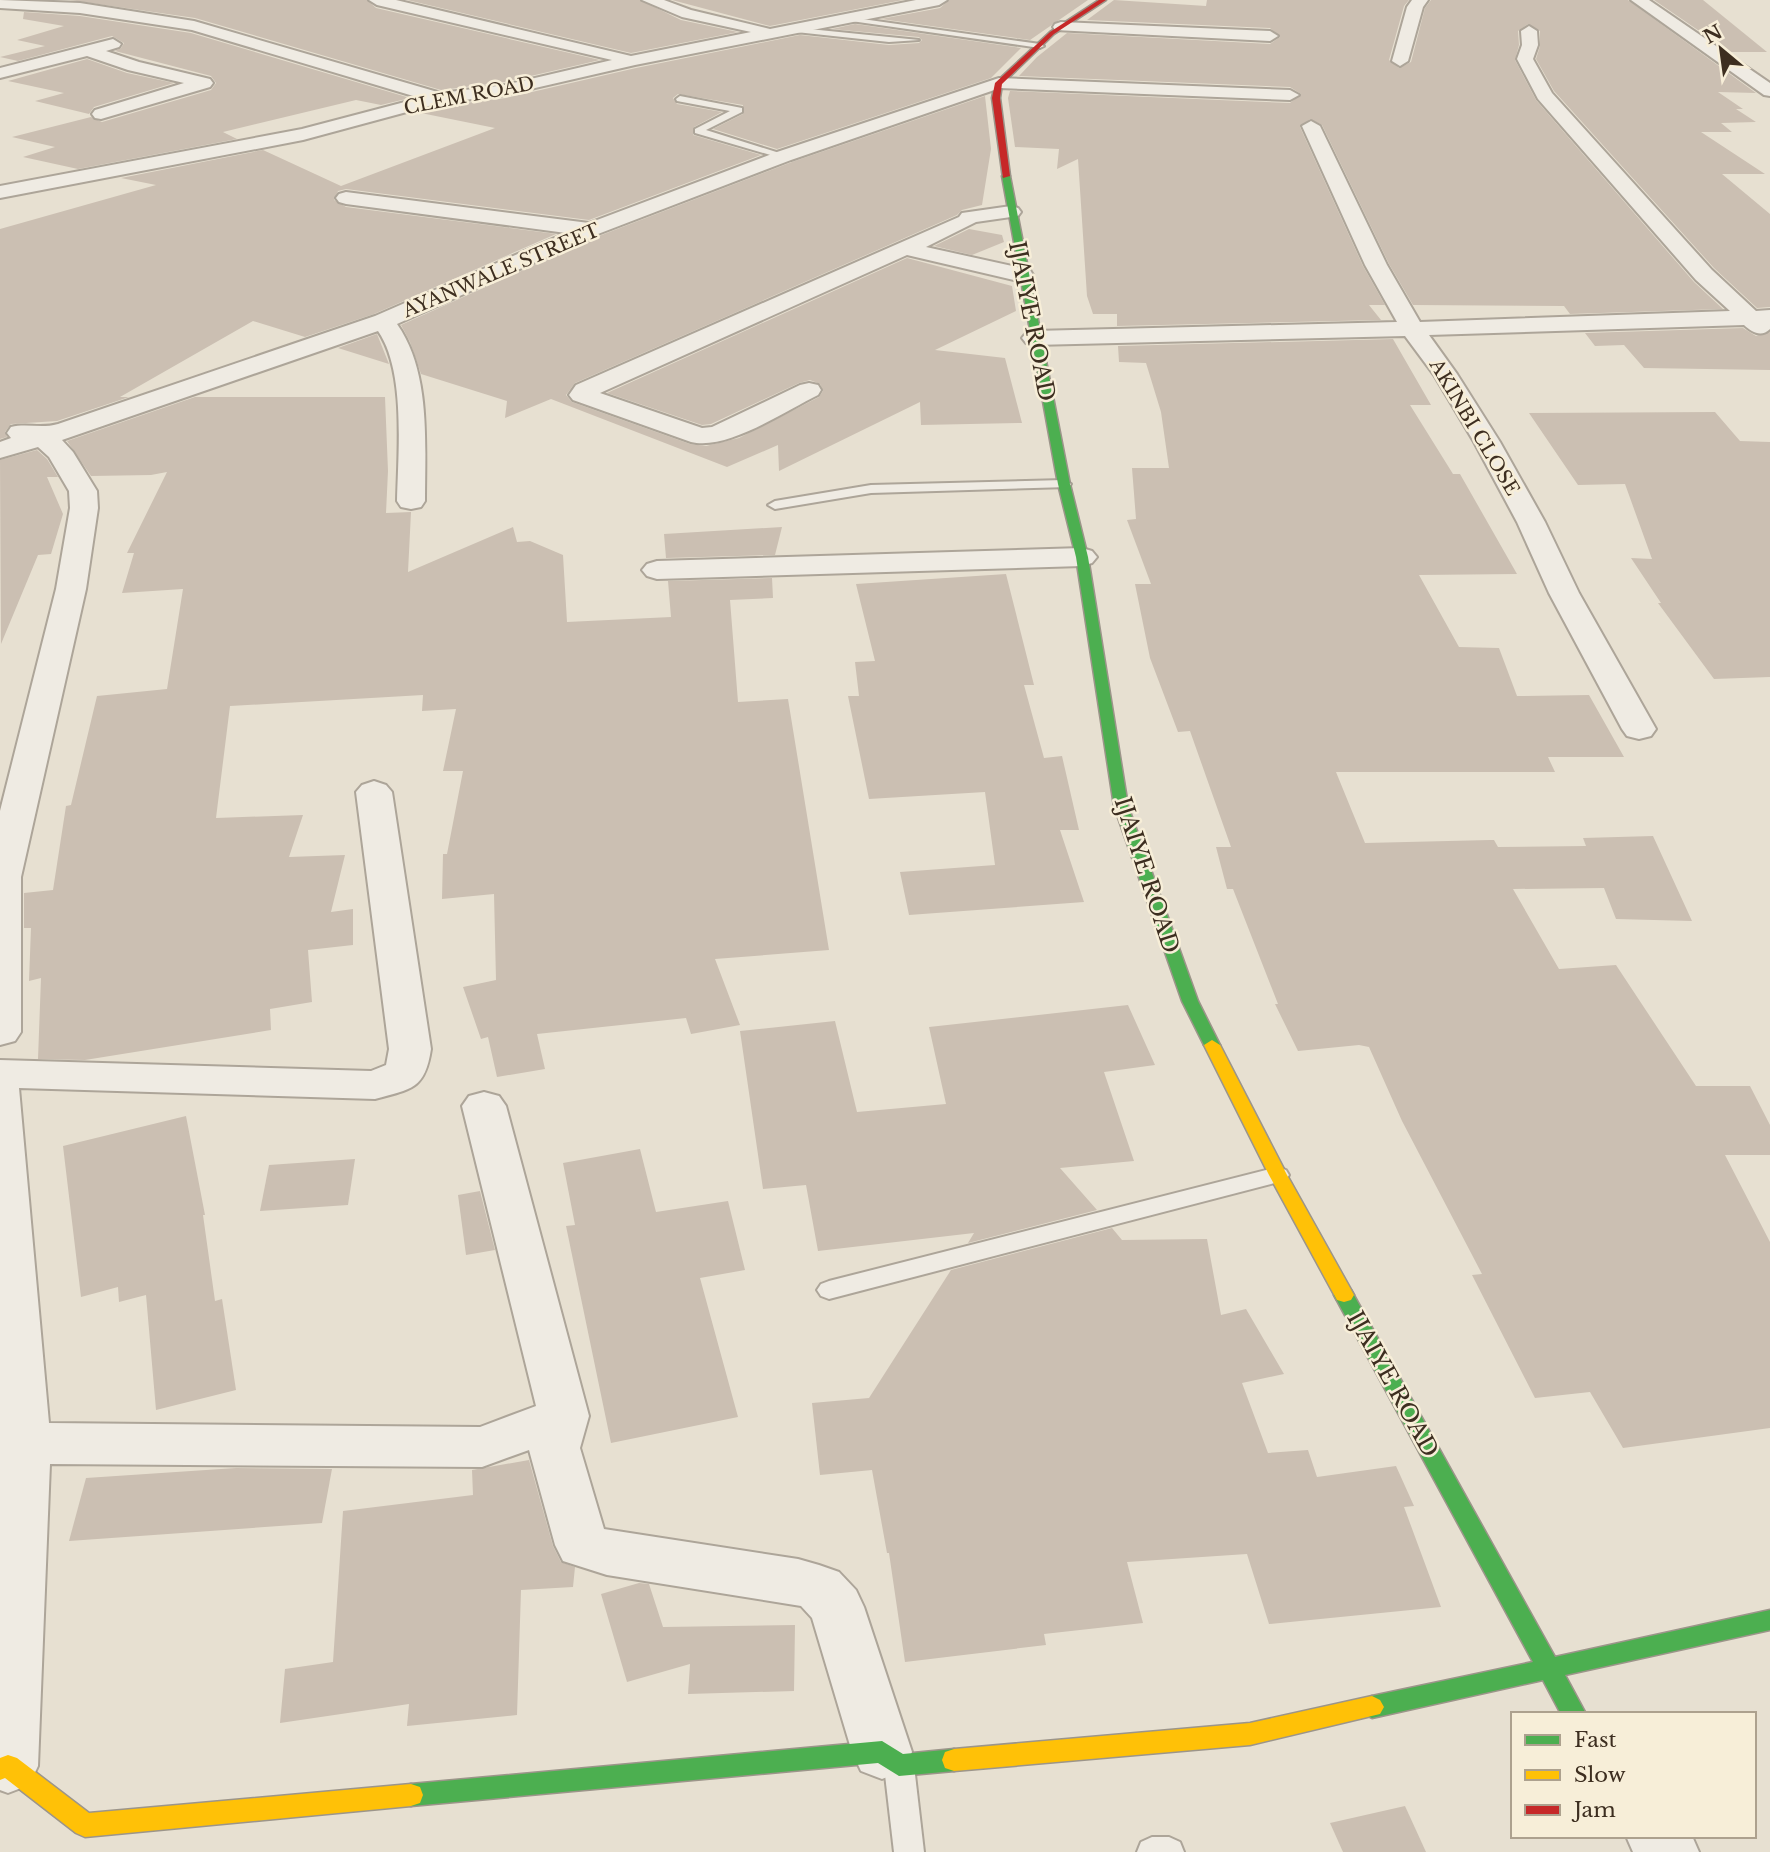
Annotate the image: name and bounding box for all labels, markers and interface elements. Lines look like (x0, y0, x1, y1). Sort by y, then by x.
north arrow (1686, 14, 1756, 84)
text: N (1700, 20, 1727, 49)
street label: CLEM ROAD (402, 72, 536, 119)
street label: AYANWALE STREET (398, 219, 603, 323)
street label: IJAIYE ROAD (1003, 238, 1061, 404)
street label: AKINBI CLOSE (1424, 354, 1524, 500)
street label: IJAIYE ROAD (1109, 793, 1185, 957)
street label: IJAIYE ROAD (1341, 1306, 1445, 1462)
legend (1511, 1712, 1756, 1838)
text: Fast (1574, 1727, 1616, 1753)
text: Slow (1574, 1762, 1626, 1788)
text: Jam (1571, 1797, 1616, 1823)

